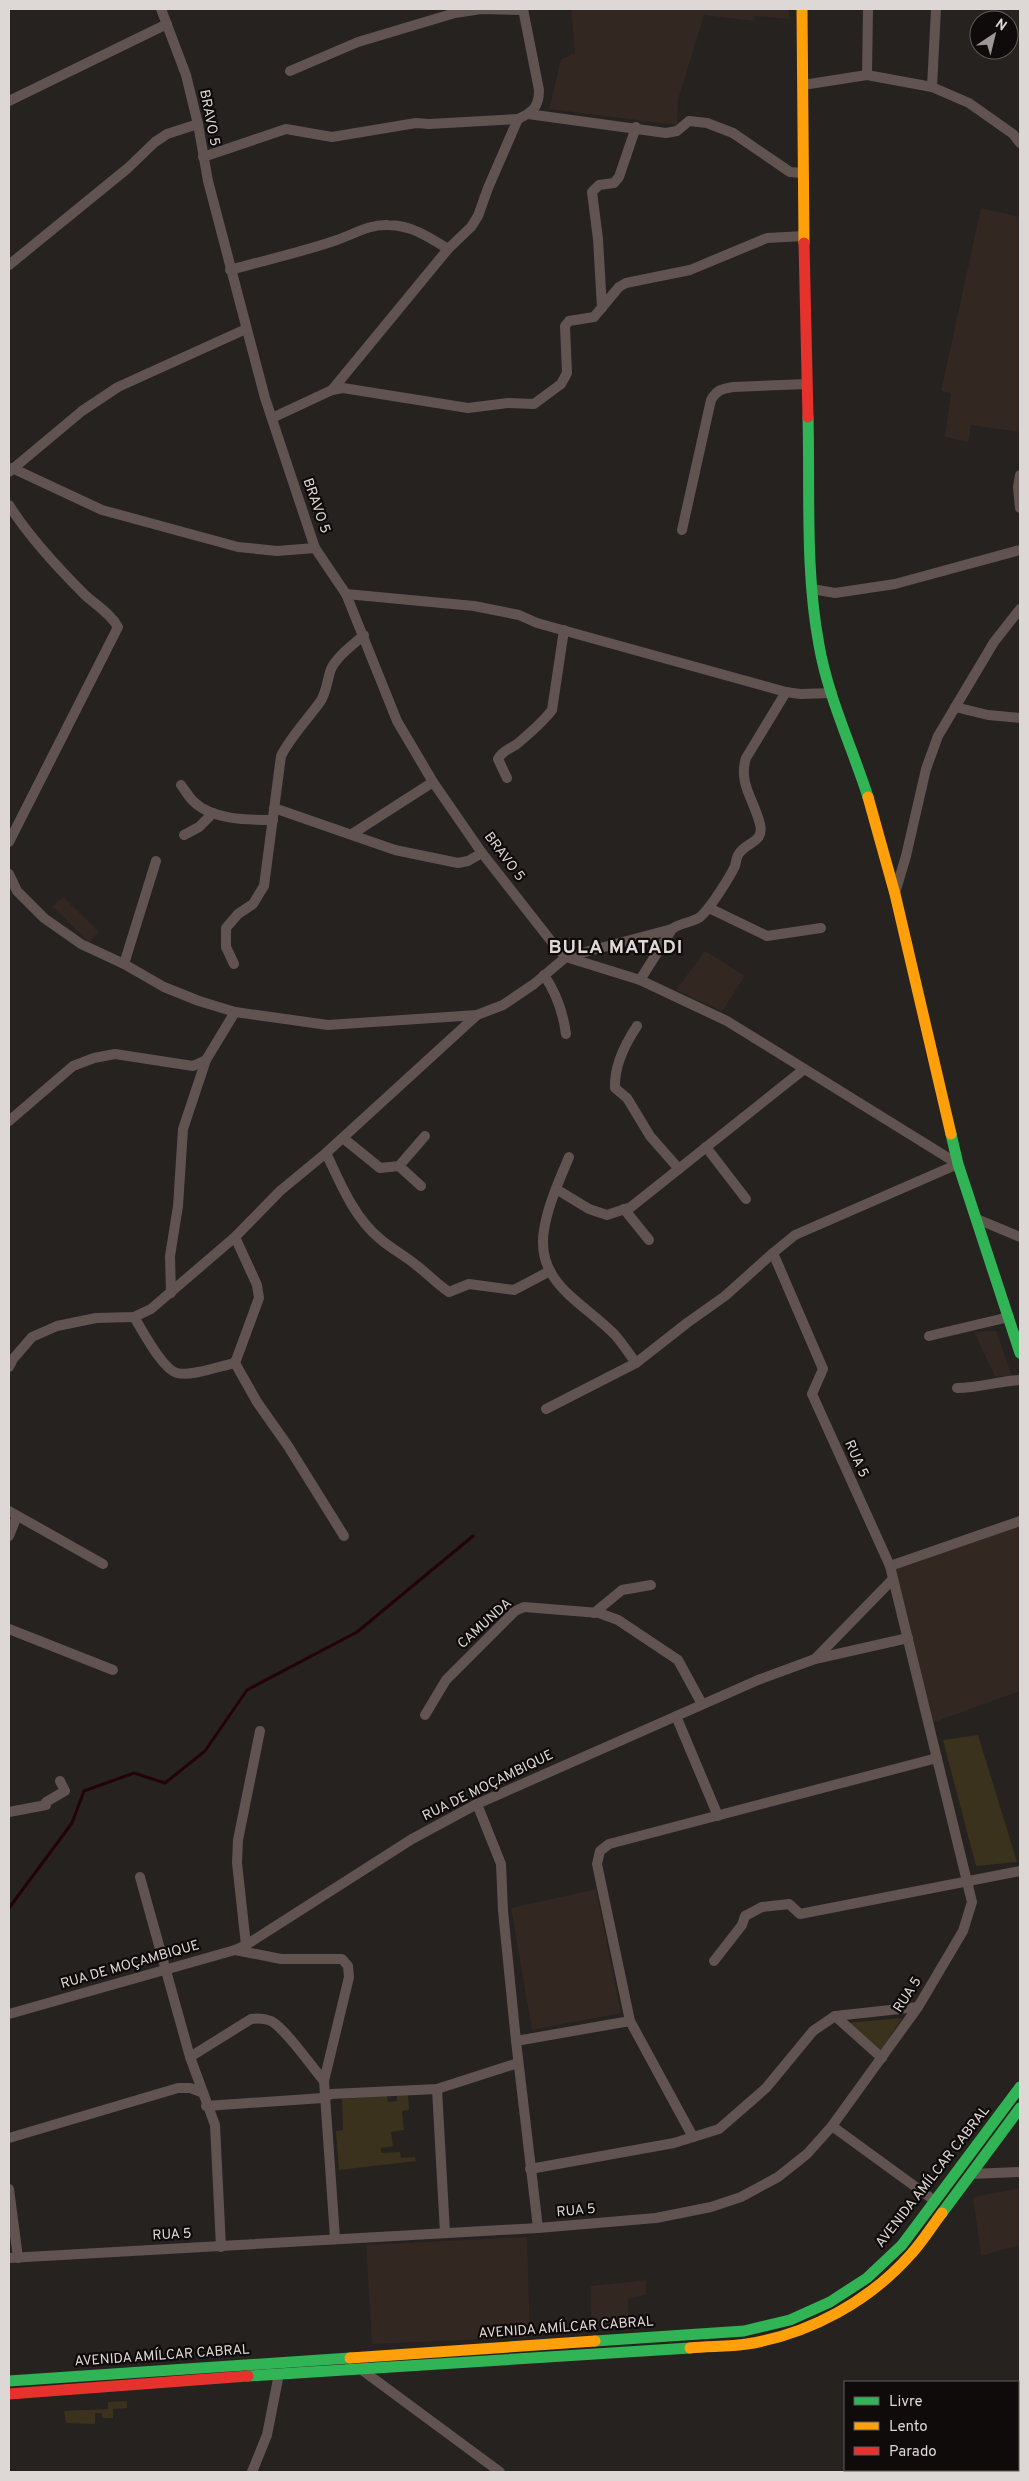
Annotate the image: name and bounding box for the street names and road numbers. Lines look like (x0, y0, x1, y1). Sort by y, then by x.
street label: BRAVO 5 (195, 88, 223, 148)
street label: BRAVO 5 (299, 476, 333, 536)
street label: BRAVO 5 (480, 829, 528, 885)
street label: RUA 5 (840, 1438, 872, 1480)
street label: CAMUNDA (454, 1595, 516, 1653)
street label: RUA DE MOÇAMBIQUE (420, 1747, 556, 1825)
street label: RUA DE MOÇAMBIQUE (59, 1937, 201, 1993)
street label: RUA 5 (890, 1974, 926, 2016)
street label: AVENIDA AMÍLCAR CABRAL (872, 2102, 994, 2251)
street label: RUA 5 (556, 2201, 596, 2221)
street label: RUA 5 (152, 2225, 192, 2245)
street label: AVENIDA AMÍLCAR CABRAL (478, 2312, 654, 2343)
street label: AVENIDA AMÍLCAR CABRAL (74, 2340, 250, 2371)

